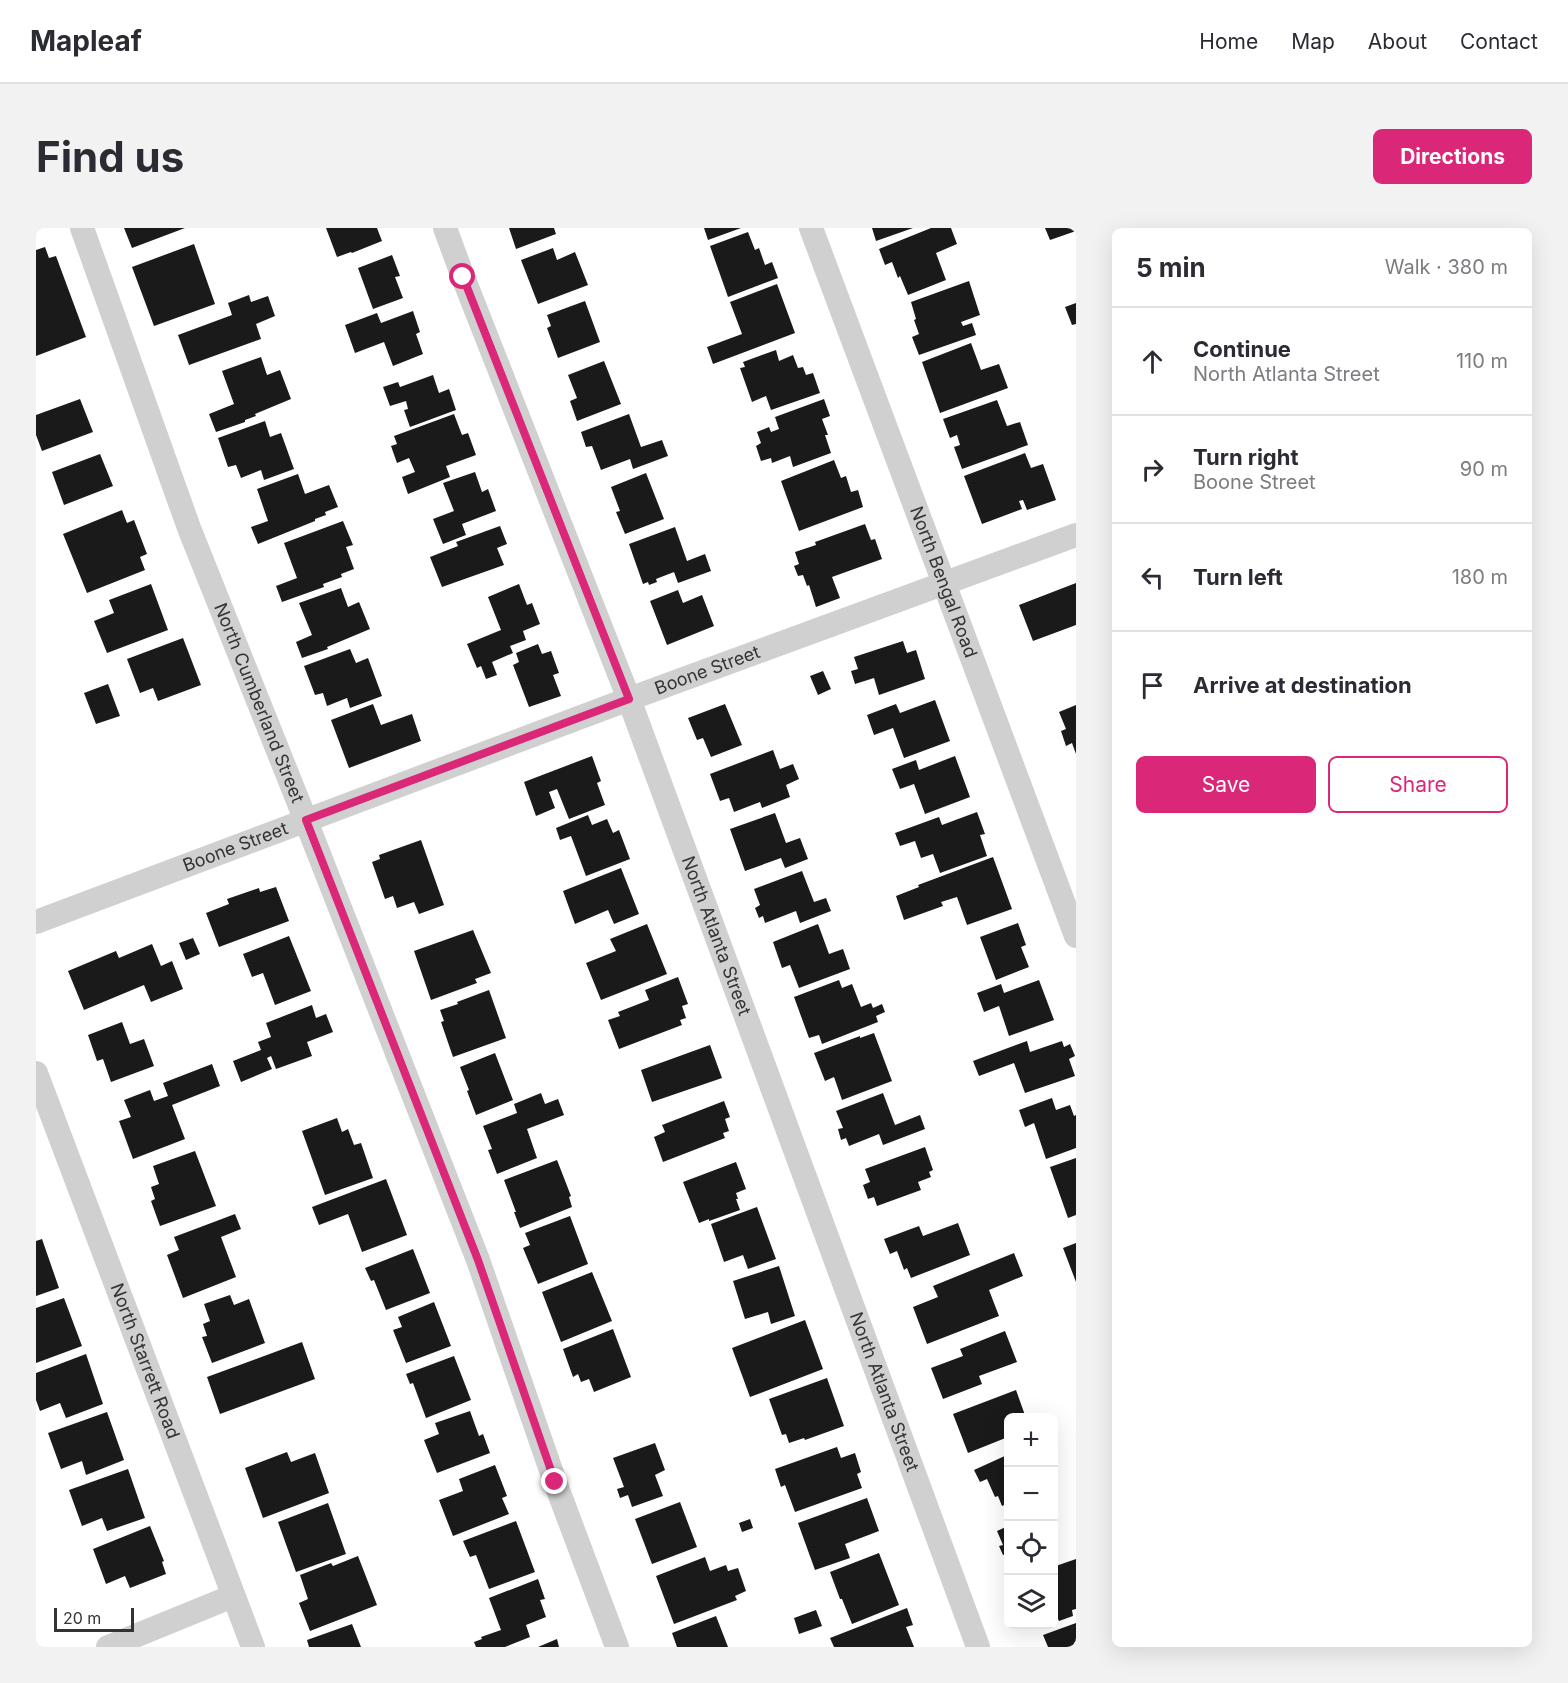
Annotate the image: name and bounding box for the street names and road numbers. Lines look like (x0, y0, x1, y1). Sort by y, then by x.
street label: North Bengal Road (906, 503, 982, 660)
street label: North Cumberland Street (210, 600, 309, 806)
street label: Boone Street (652, 641, 763, 699)
street label: Boone Street (180, 817, 291, 876)
street label: North Atlanta Street (678, 853, 756, 1018)
street label: North Starrett Road (106, 1280, 184, 1442)
street label: North Atlanta Street (846, 1309, 923, 1474)

